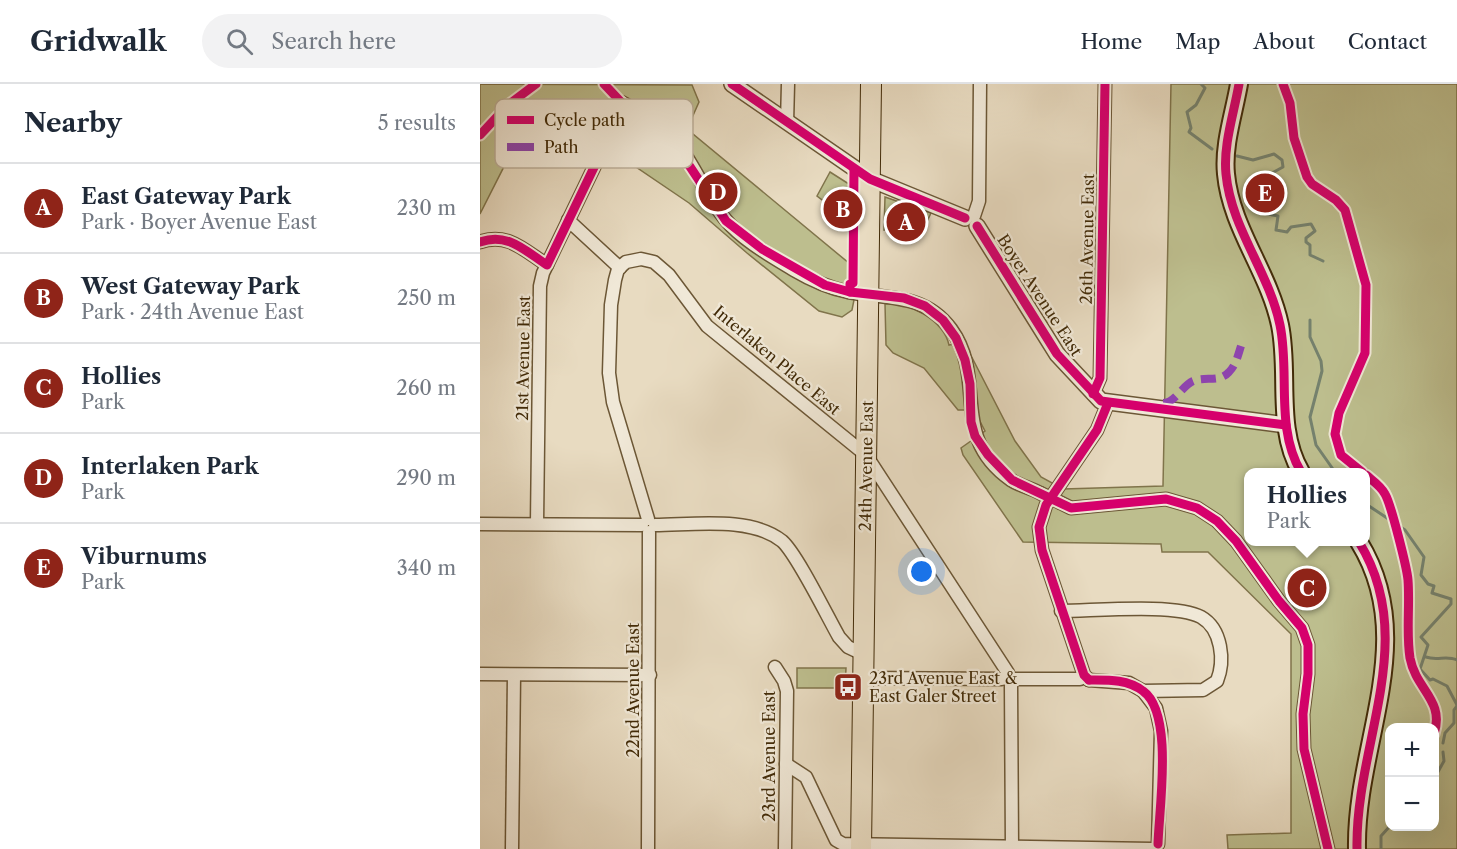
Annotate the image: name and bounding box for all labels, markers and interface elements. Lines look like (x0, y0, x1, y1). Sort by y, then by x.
search box (202, 14, 622, 68)
text: Gridwalk (30, 24, 166, 58)
icon: search (223, 25, 256, 58)
text: Search here (271, 28, 396, 55)
text: Home (1081, 29, 1142, 54)
text: Map (1175, 29, 1220, 54)
text: About (1253, 29, 1315, 54)
text: Contact (1348, 29, 1427, 54)
legend (495, 99, 693, 168)
text: Nearby (24, 107, 122, 139)
text: Cycle path (544, 110, 625, 130)
text: 5 results (378, 111, 456, 135)
text: Path (544, 137, 578, 157)
pin: D (698, 170, 738, 214)
pin: E (1246, 170, 1284, 216)
street label: 26th Avenue East (1076, 173, 1098, 305)
text: East Gateway Park (81, 183, 291, 210)
pin: B (824, 186, 862, 232)
text: A (36, 196, 51, 220)
text: 230 m (397, 196, 456, 220)
pin: A (886, 200, 926, 244)
text: Park · Boyer Avenue East (81, 210, 317, 234)
street label: Boyer Avenue East (993, 230, 1087, 360)
text: West Gateway Park (81, 273, 300, 300)
text: B (36, 286, 51, 310)
text: 250 m (397, 286, 456, 310)
street label: 21st Avenue East (512, 295, 534, 421)
text: Park · 24th Avenue East (81, 300, 304, 324)
street label: Interlaken Place East (709, 301, 845, 419)
text: Hollies (81, 363, 161, 390)
text: C (35, 376, 52, 400)
text: 260 m (396, 376, 456, 400)
text: Park (81, 390, 124, 414)
street label: 24th Avenue East (855, 400, 877, 532)
text: Interlaken Park (81, 453, 259, 480)
text: D (35, 466, 52, 490)
text: 290 m (396, 466, 456, 490)
popup (1244, 468, 1370, 546)
text: Park (81, 480, 124, 504)
text: Hollies (1267, 482, 1347, 509)
text: Park (1267, 509, 1310, 533)
text: Viburnums (81, 543, 207, 570)
text: E (36, 556, 51, 580)
text: 340 m (397, 556, 456, 580)
your location (907, 557, 936, 586)
pin: C (1288, 566, 1326, 610)
text: Park (81, 570, 124, 594)
street label: 22nd Avenue East (623, 622, 643, 757)
place label: 23rd Avenue East & East Galer Street (869, 668, 1017, 706)
bus stop icon: 23rd Avenue East & East Galer Street (832, 671, 864, 703)
street label: 23rd Avenue East (759, 690, 779, 822)
map controls (1385, 723, 1439, 831)
button: + (1385, 723, 1439, 777)
button: − (1385, 777, 1439, 831)

